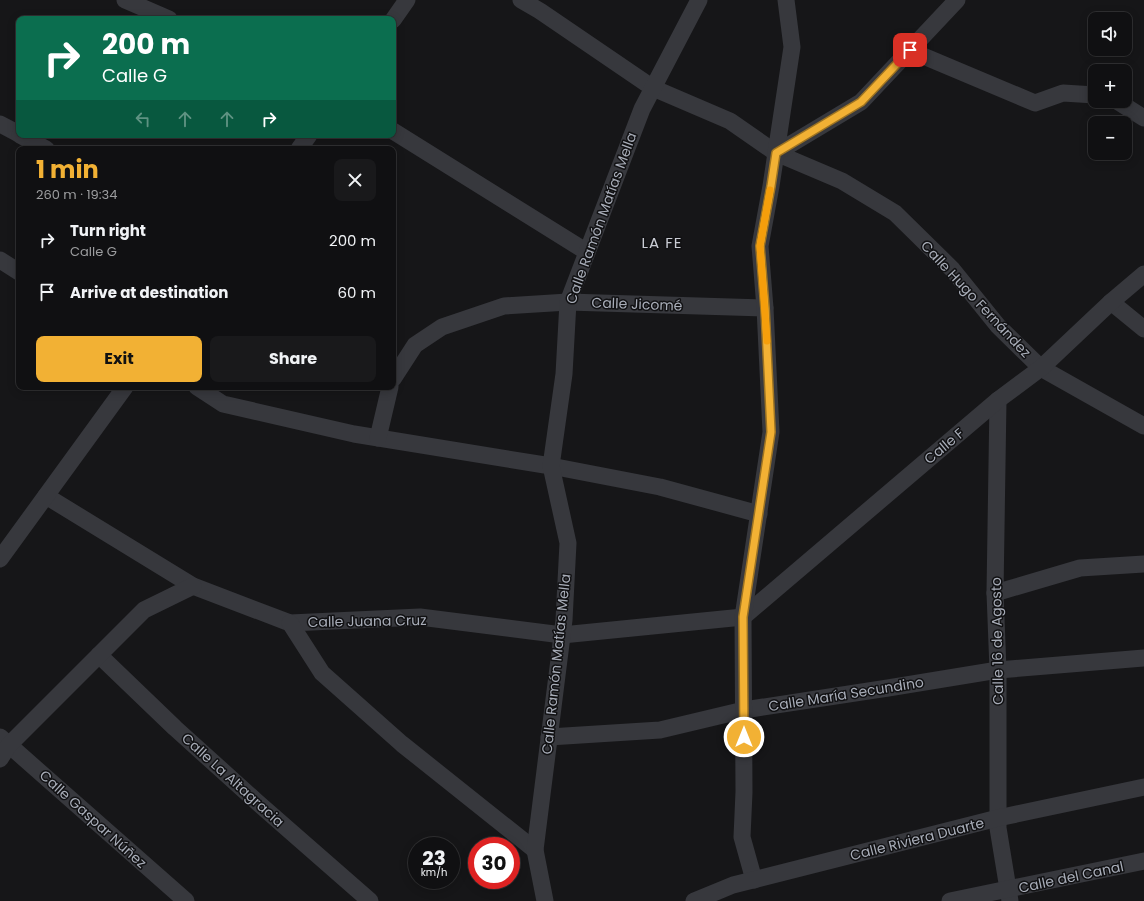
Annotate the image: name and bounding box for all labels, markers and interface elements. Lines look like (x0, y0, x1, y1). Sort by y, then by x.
map controls (1088, 12, 1132, 160)
button: sound (1088, 12, 1132, 56)
text: 200 m (102, 25, 190, 64)
icon: right (36, 32, 88, 84)
pin (893, 33, 927, 67)
icon: arrive (899, 39, 921, 61)
text: Calle G (102, 63, 167, 88)
button: + (1088, 64, 1132, 108)
icon: left (132, 108, 154, 130)
icon: ahead (174, 108, 196, 130)
icon: ahead (216, 108, 238, 130)
icon: right (258, 108, 280, 130)
button: − (1088, 116, 1132, 160)
street label: Calle Ramón Matías Mella (561, 129, 641, 307)
text: 1 min (36, 153, 99, 186)
button: close (334, 159, 376, 201)
text: 260 m · 19:34 (36, 185, 117, 204)
text: Turn right (70, 220, 146, 241)
icon: right (36, 229, 58, 251)
text: 200 m (329, 230, 376, 251)
district label: LA FE (642, 232, 682, 253)
street label: Calle Hugo Fernández (916, 236, 1036, 362)
text: Calle G (70, 242, 117, 261)
icon: arrive (36, 281, 58, 303)
text: Arrive at destination (70, 282, 228, 303)
text: 60 m (338, 282, 376, 303)
street label: Calle Jicomé (591, 292, 683, 316)
button: Exit (36, 336, 202, 382)
button: Share (210, 336, 376, 382)
street label: Calle F (920, 423, 968, 469)
street label: Calle Ramón Matías Mella (537, 573, 575, 755)
street label: Calle 16 de Agosto (986, 577, 1008, 705)
street label: Calle Juana Cruz (307, 610, 427, 632)
street label: Calle María Secundino (767, 672, 925, 716)
position arrow (723, 716, 765, 758)
street label: Calle La Altagracia (177, 728, 289, 832)
street label: Calle Gaspar Núñez (35, 765, 151, 873)
street label: Calle Riviera Duarte (848, 813, 986, 865)
speed limit sign: 30 (468, 837, 520, 889)
text: 23 (422, 844, 446, 872)
street label: Calle del Canal (1017, 856, 1125, 898)
text: km/h (421, 865, 447, 880)

